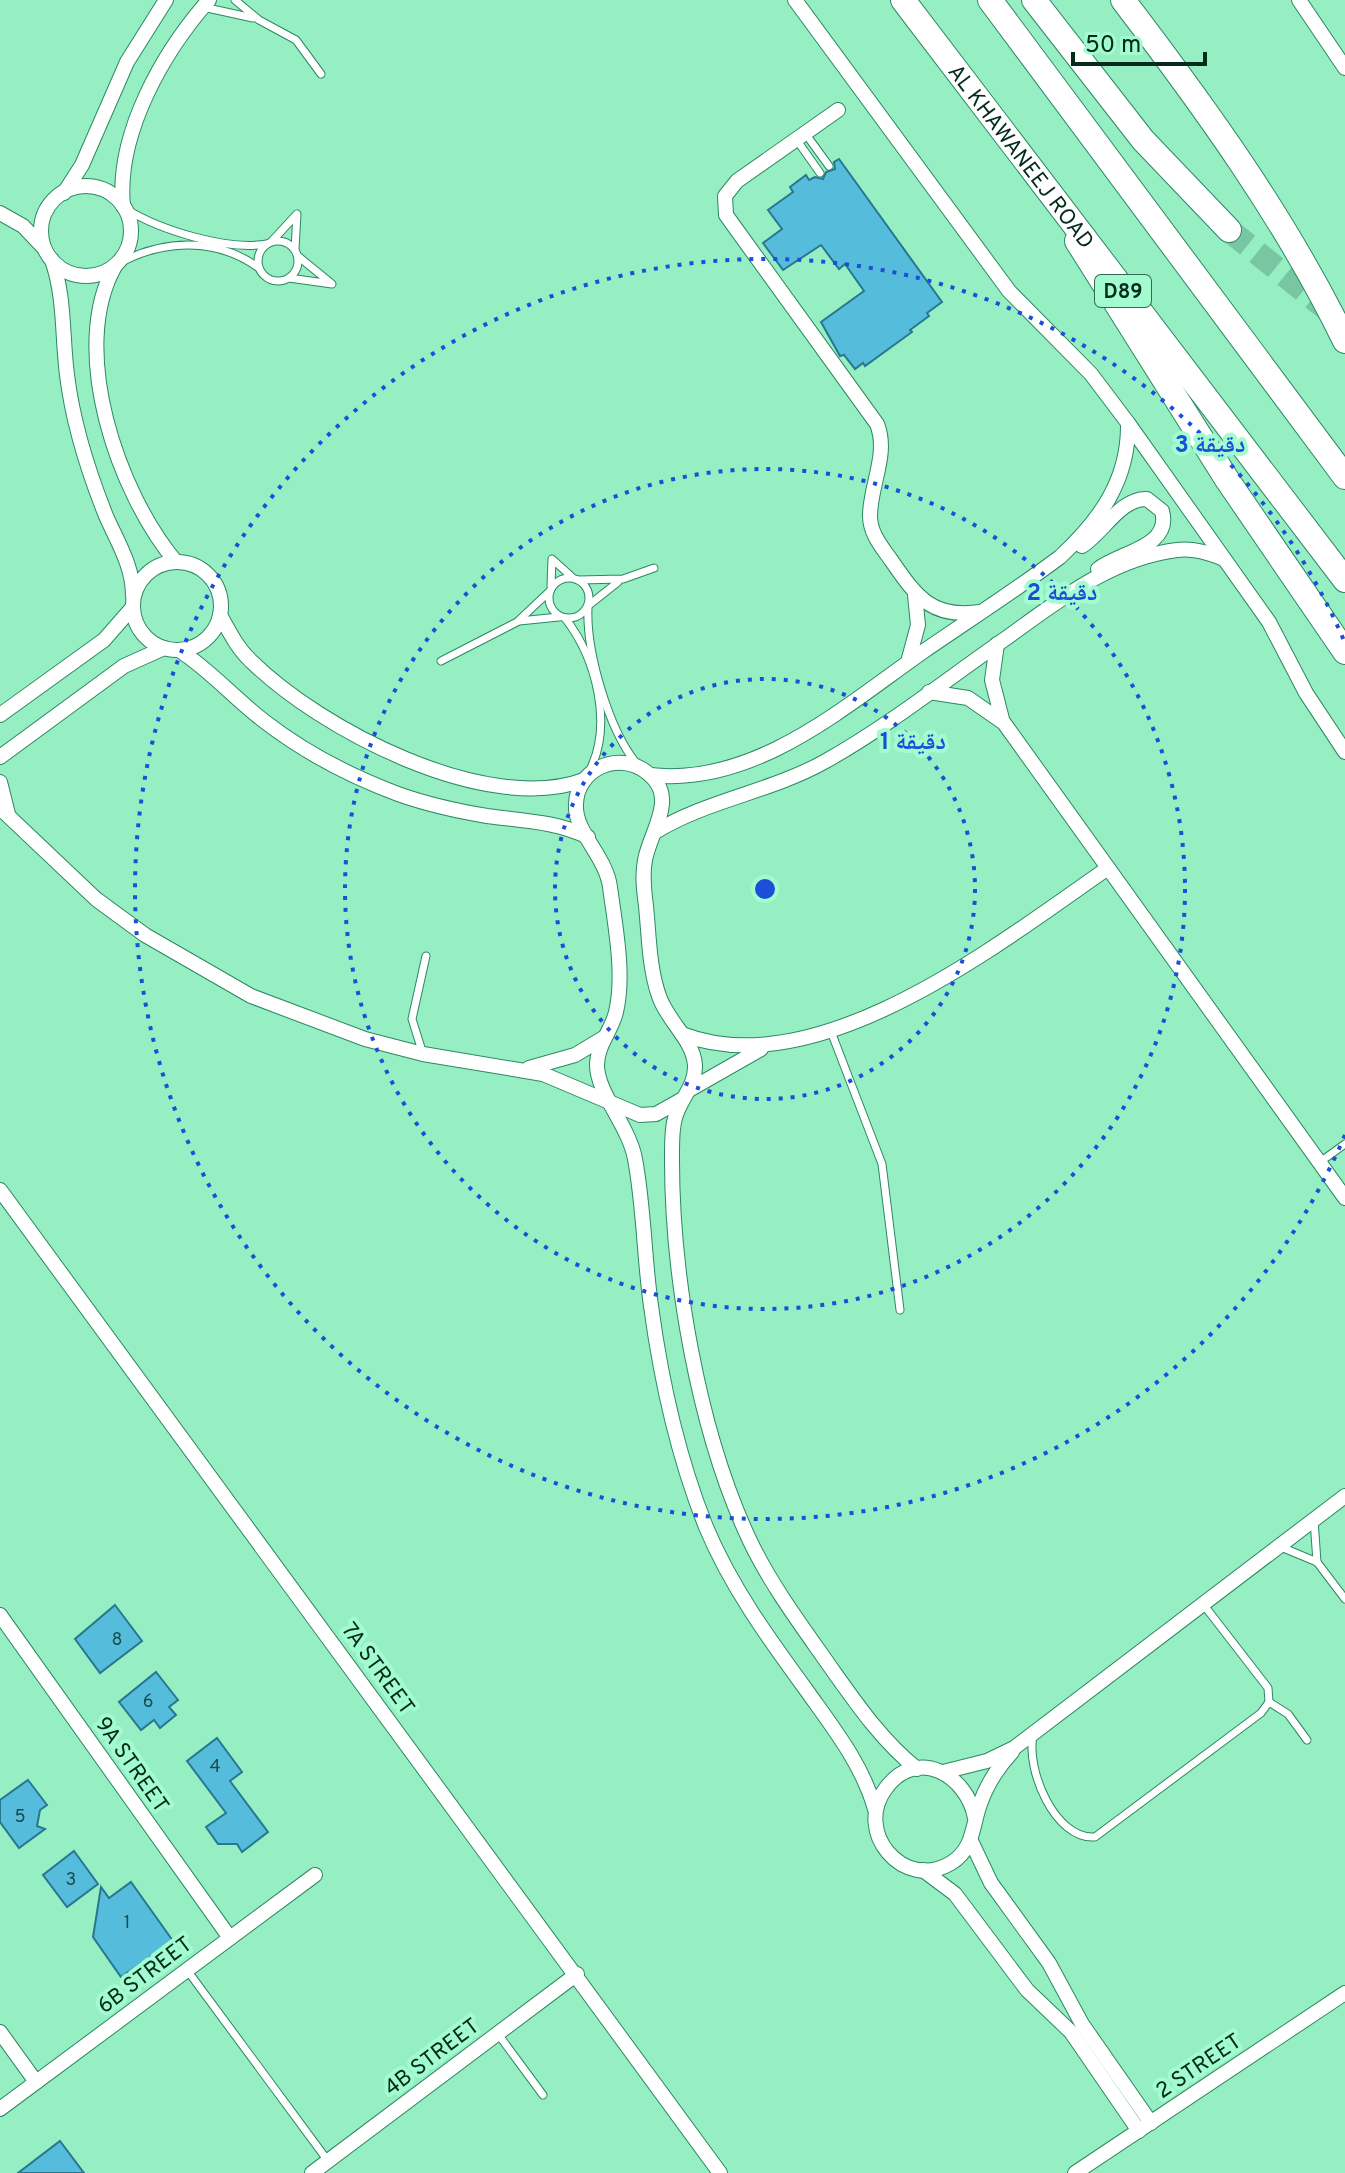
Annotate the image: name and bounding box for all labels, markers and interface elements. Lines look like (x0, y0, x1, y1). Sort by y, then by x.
scale bar (1073, 16, 1205, 66)
text: 50 m (1085, 31, 1141, 61)
street label: AL KHAWANEEJ ROAD (941, 60, 1099, 255)
road number: D89 (1095, 275, 1151, 307)
text: 3 دقيقة (1175, 431, 1245, 461)
text: 2 دقيقة (1026, 579, 1098, 609)
text: 1 دقيقة (880, 728, 946, 758)
centre of rings (751, 875, 779, 903)
street label: 7A STREET (335, 1618, 419, 1721)
house number: 8 (112, 1629, 123, 1652)
house number: 6 (143, 1691, 153, 1714)
street label: 9A STREET (88, 1712, 174, 1818)
house number: 4 (209, 1756, 221, 1779)
house number: 5 (14, 1806, 26, 1829)
house number: 3 (66, 1869, 76, 1892)
house number: 1 (124, 1912, 130, 1935)
street label: 6B STREET (93, 1932, 198, 2020)
street label: 4B STREET (379, 2013, 486, 2103)
street label: 2 STREET (1151, 2029, 1247, 2106)

